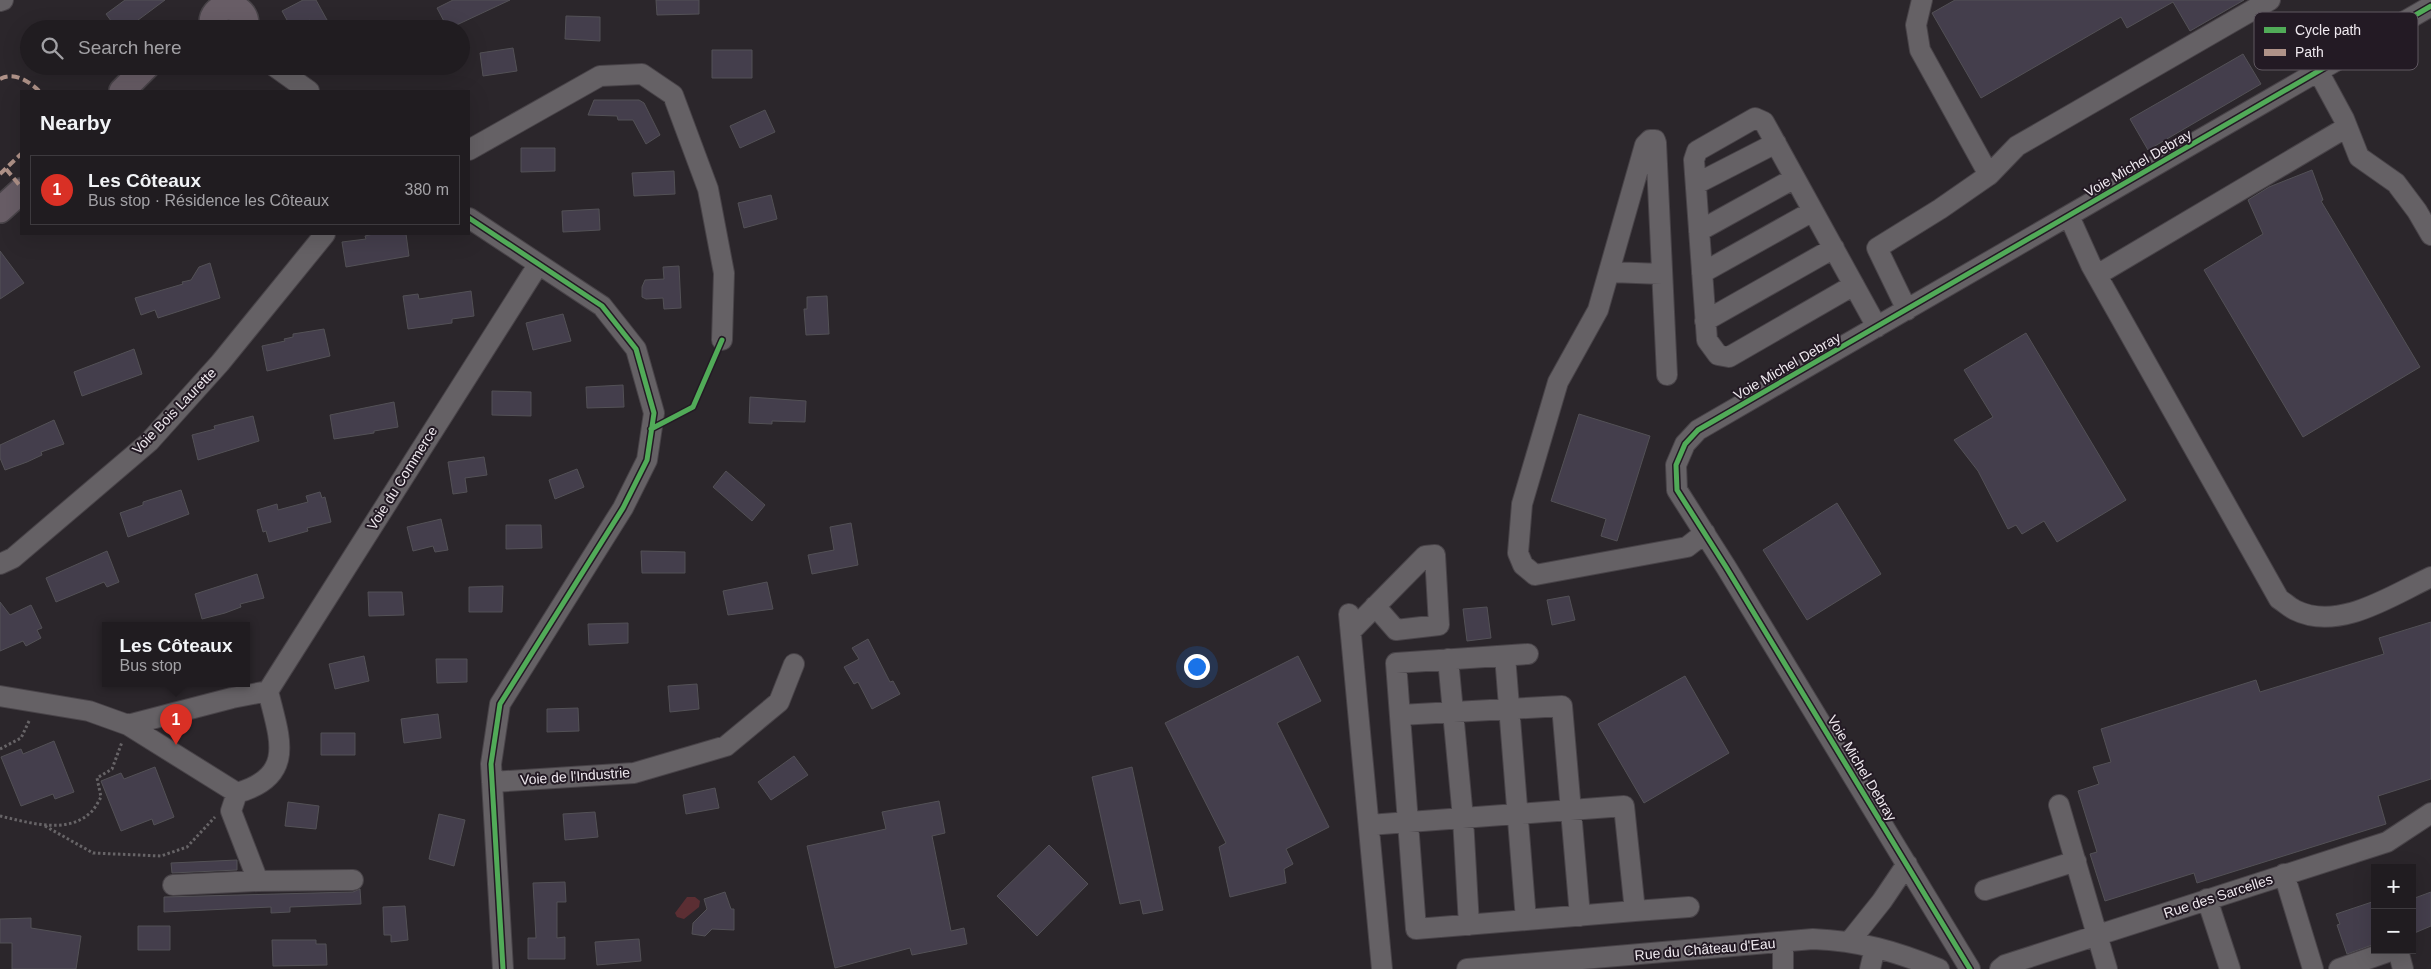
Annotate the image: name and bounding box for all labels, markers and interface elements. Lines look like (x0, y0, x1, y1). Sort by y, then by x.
legend (2254, 12, 2418, 70)
search box (20, 20, 470, 75)
text: Cycle path (2295, 22, 2361, 38)
icon: search (38, 34, 66, 62)
text: Search here (78, 37, 182, 58)
text: Path (2295, 44, 2324, 60)
text: Nearby (40, 111, 111, 134)
street label: Voie Michel Debray (2082, 126, 2194, 200)
text: Les Côteaux (88, 170, 201, 191)
text: 1 (53, 181, 61, 198)
text: 380 m (405, 181, 449, 198)
text: Bus stop · Résidence les Côteaux (88, 192, 329, 209)
street label: Voie Michel Debray (1731, 329, 1843, 403)
street label: Voie Bois Laurette (129, 364, 219, 457)
street label: Voie du Commerce (364, 423, 440, 533)
popup (102, 622, 250, 687)
text: Les Côteaux (120, 635, 232, 656)
your location (1184, 654, 1210, 680)
text: Bus stop (120, 657, 182, 674)
pin: 1 (160, 704, 192, 745)
street label: Voie Michel Debray (1824, 712, 1900, 824)
street label: Voie de l'Industrie (520, 764, 631, 788)
map controls (2371, 864, 2416, 954)
button: + (2371, 864, 2416, 909)
street label: Rue des Sarcelles (2161, 871, 2275, 921)
button: − (2371, 909, 2416, 954)
street label: Rue du Château d'Eau (1634, 935, 1776, 963)

